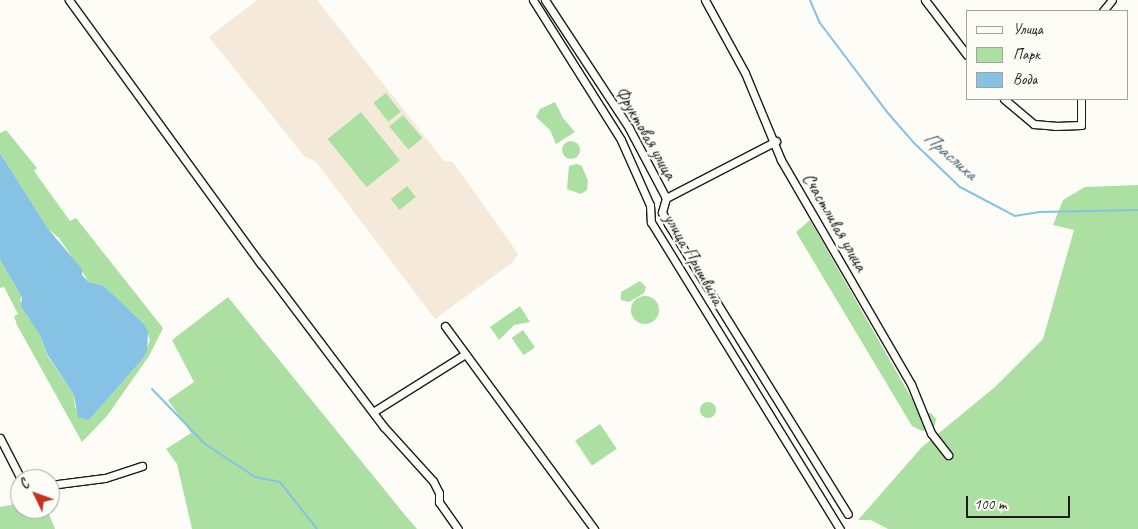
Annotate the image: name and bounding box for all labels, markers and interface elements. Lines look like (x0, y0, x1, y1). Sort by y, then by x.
legend (966, 10, 1128, 100)
text: Улица (1013, 20, 1043, 39)
text: Парк (1013, 45, 1040, 64)
text: Вода (1013, 70, 1037, 89)
street label: Фруктовая улица (610, 82, 682, 184)
water label: Праслиха (919, 127, 981, 185)
street label: Счастливая улица (798, 168, 872, 276)
street label: улица Пришвина (659, 210, 729, 308)
north arrow (10, 469, 60, 519)
text: С (16, 476, 33, 493)
scale bar (968, 486, 1072, 518)
text: 100 m (974, 495, 1006, 514)

